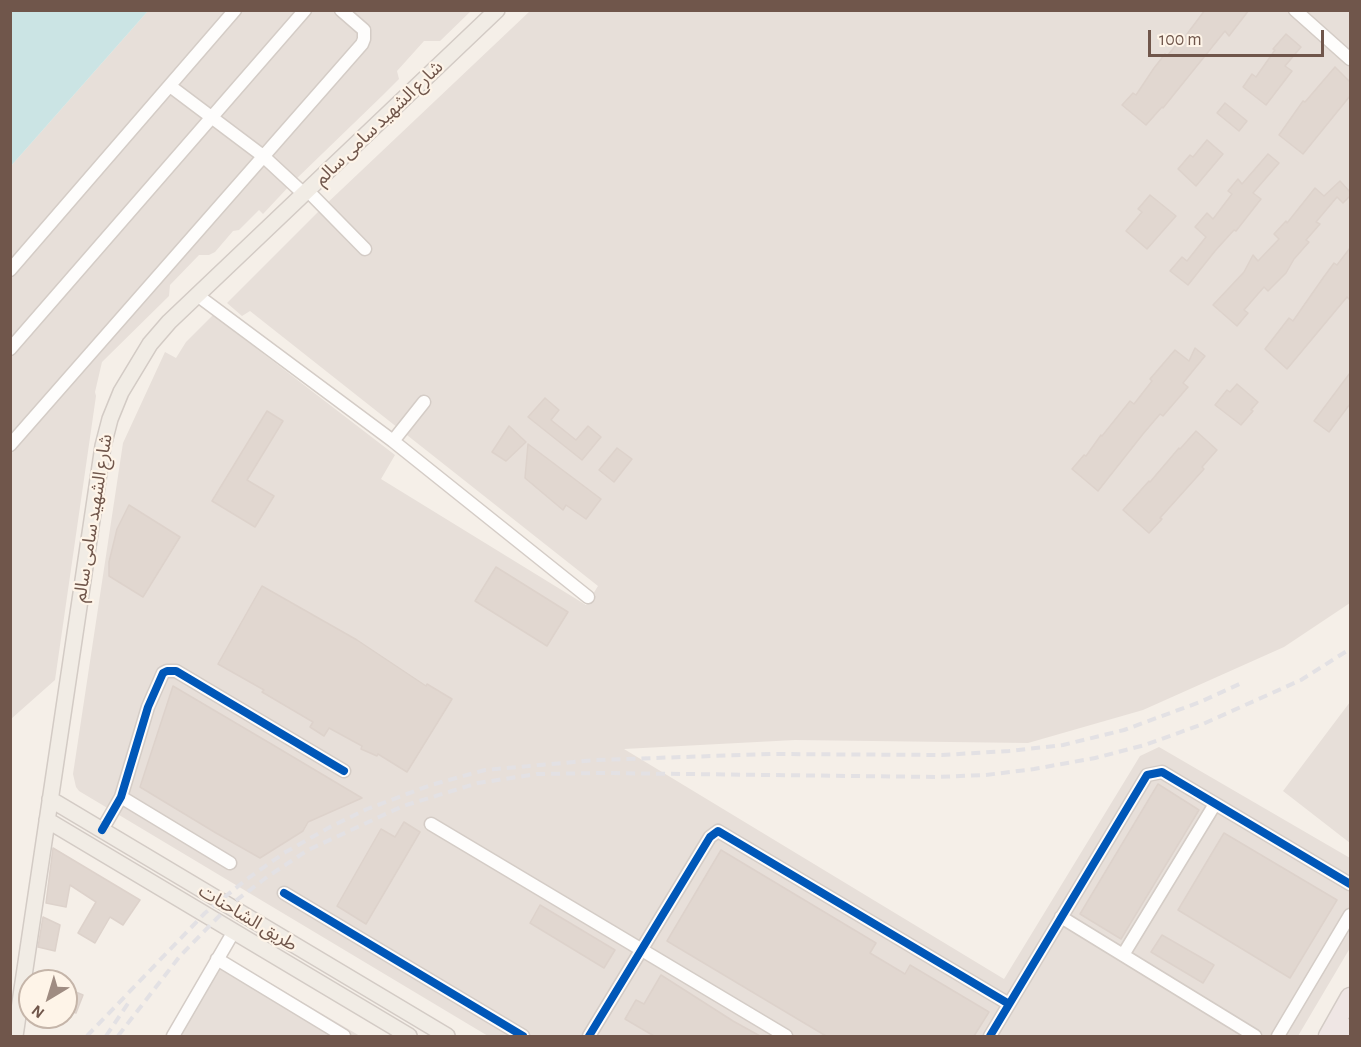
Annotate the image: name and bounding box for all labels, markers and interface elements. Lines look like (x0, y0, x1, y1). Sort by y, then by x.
scale bar (1151, 18, 1326, 56)
text: 100 m (1159, 31, 1202, 49)
street label: شارع الشهيد سامى سالم (310, 56, 448, 190)
street label: شارع الشهيد سامى سالم (69, 432, 117, 604)
street label: طريق الشاحنات (195, 880, 301, 956)
north arrow (18, 969, 78, 1029)
text: N (29, 1002, 47, 1021)

